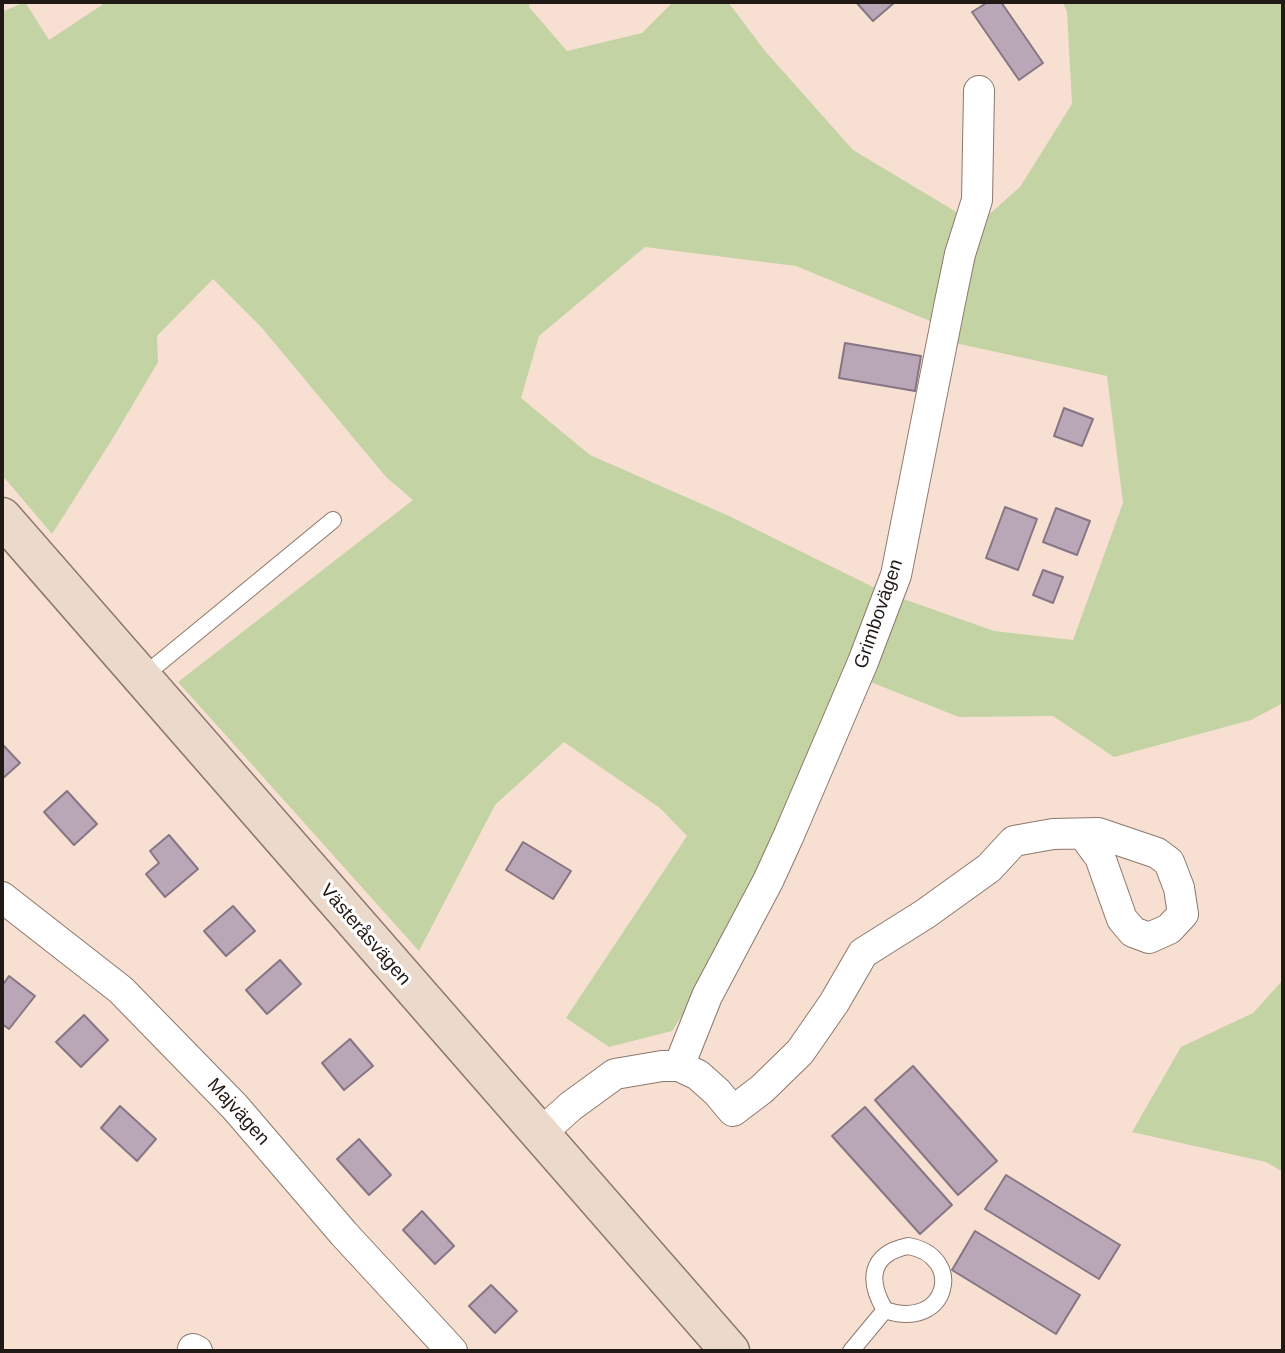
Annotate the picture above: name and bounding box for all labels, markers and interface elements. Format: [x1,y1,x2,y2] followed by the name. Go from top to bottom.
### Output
[850,556,908,672] street label: Grimbovägen
[315,880,415,990] street label: Västeråsvägen
[202,1074,274,1150] street label: Majvägen

